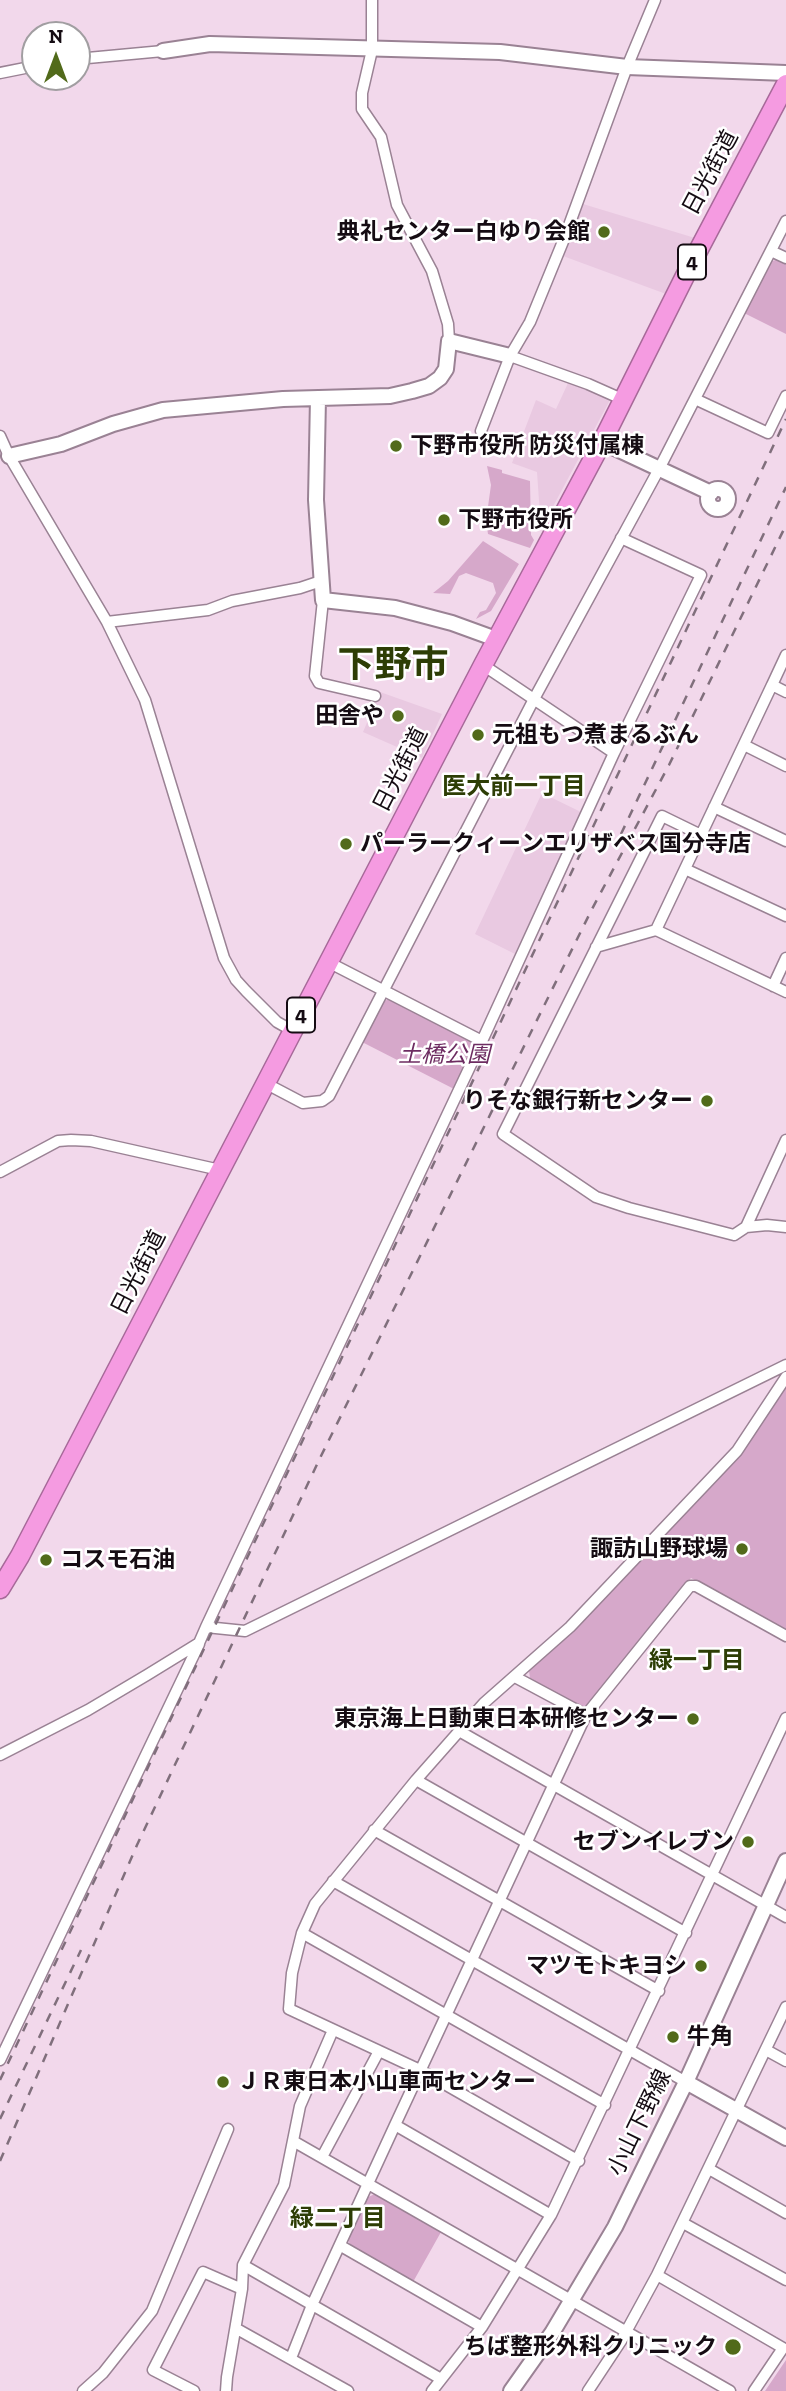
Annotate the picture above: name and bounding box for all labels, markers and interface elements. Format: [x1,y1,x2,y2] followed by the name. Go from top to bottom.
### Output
[21,21,91,91] north arrow
[49,25,63,48] text: N
[677,126,745,220] street label: 日光街道
[337,218,590,246] place label: 典礼センター白ゆり会館
[596,224,612,240] marker: 典礼センター白ゆり会館
[678,244,706,280] road number: 4
[410,432,644,460] place label: 下野市役所 防災付属棟
[388,438,404,454] marker: 下野市役所 防災付属棟
[458,506,573,534] place label: 下野市役所
[436,512,452,528] marker: 下野市役所
[338,644,448,688] district label: 下野市
[315,702,384,730] place label: 田舎や
[390,708,406,724] marker: 田舎や
[492,721,699,749] place label: 元祖もつ煮まるぶん
[368,723,434,817] street label: 日光街道
[470,727,486,743] marker: 元祖もつ煮まるぶん
[442,773,586,801] district label: 医大前一丁目
[360,830,751,858] place label: パーラークィーンエリザベス国分寺店
[338,836,354,852] marker: パーラークィーンエリザベス国分寺店
[287,998,315,1032] road number: 4
[398,1041,490,1069] park label: 土橋公園
[463,1087,693,1115] place label: りそな銀行新センター
[699,1093,715,1109] marker: りそな銀行新センター
[106,1226,172,1320] street label: 日光街道
[590,1535,728,1563] place label: 諏訪山野球場
[734,1541,750,1557] marker: 諏訪山野球場
[60,1546,175,1574] place label: コスモ石油
[38,1552,54,1568] marker: コスモ石油
[649,1647,745,1675] district label: 緑一丁目
[334,1705,679,1733] place label: 東京海上日動東日本研修センター
[685,1711,701,1727] marker: 東京海上日動東日本研修センター
[573,1828,734,1856] place label: セブンイレブン
[740,1834,756,1850] marker: セブンイレブン
[526,1952,687,1980] place label: マツモトキヨシ
[693,1958,709,1974] marker: マツモトキヨシ
[687,2023,733,2051] place label: 牛角
[665,2029,681,2045] marker: 牛角
[602,2065,678,2181] street label: 小山下野線
[237,2068,536,2096] place label: ＪＲ東日本小山車両センター
[215,2074,231,2090] marker: ＪＲ東日本小山車両センター
[290,2205,386,2233] district label: 緑二丁目
[464,2333,717,2361] place label: ちば整形外科クリニック
[723,2337,743,2357] marker: ちば整形外科クリニック

